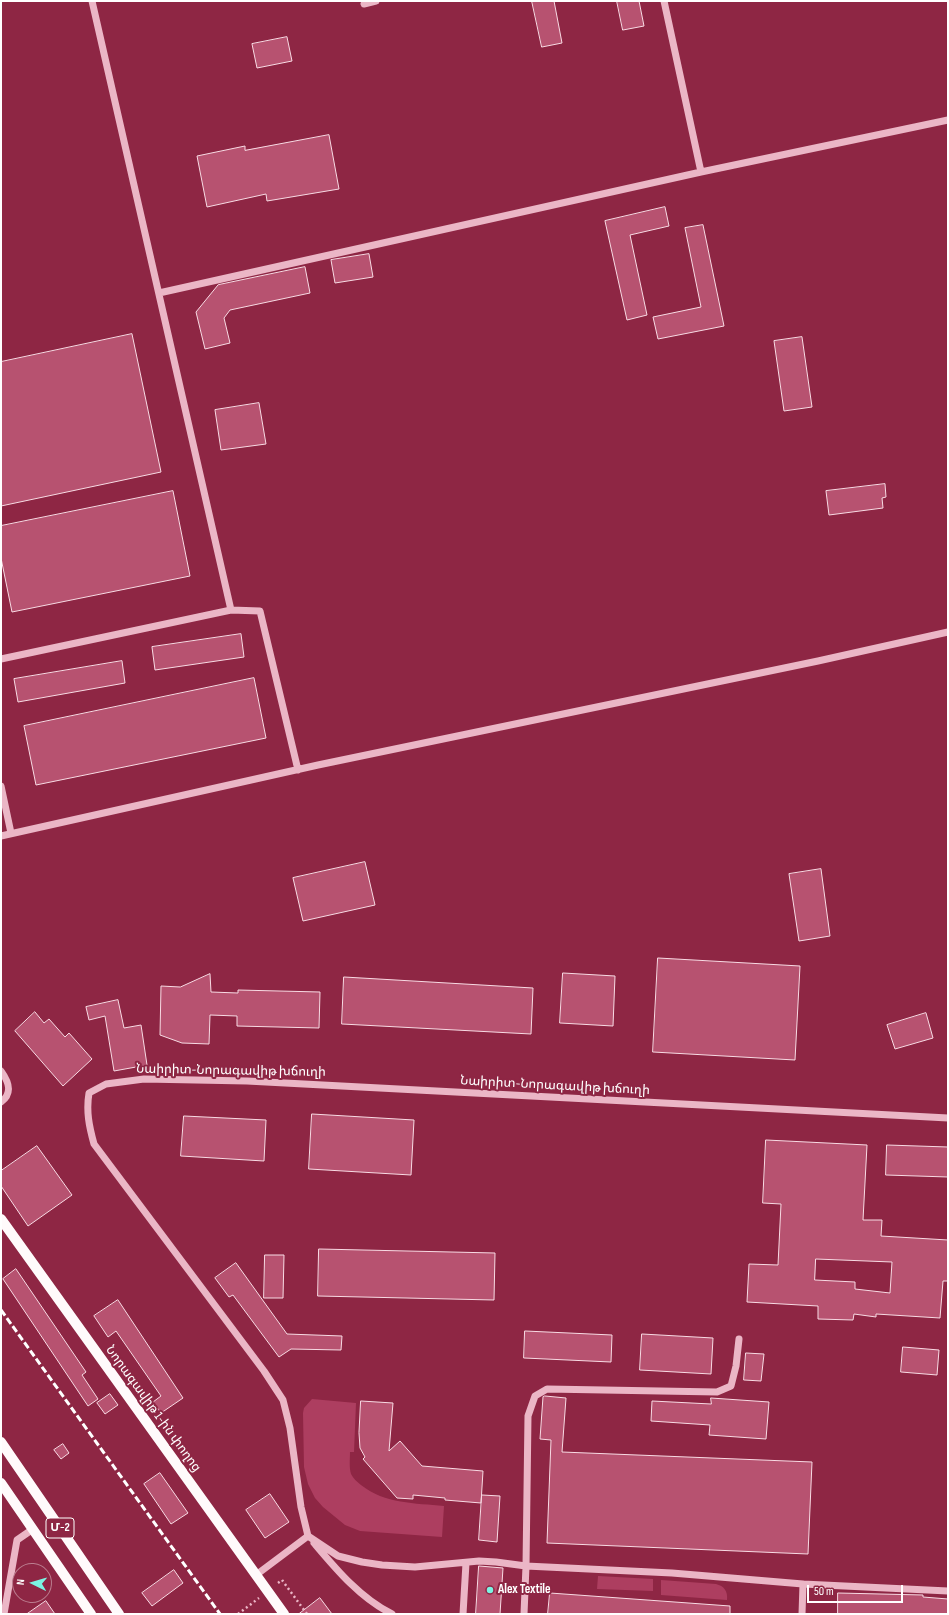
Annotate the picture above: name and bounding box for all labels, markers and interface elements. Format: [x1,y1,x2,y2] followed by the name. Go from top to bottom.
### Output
[136,1062,326,1080] street label: Նաիրիտ-Նորագավիթ խճուղի
[460,1073,650,1099] street label: Նաիրիտ-Նորագավիթ խճուղի
[102,1343,204,1475] street label: Նորագավիթ 1-ին փողոց
[46,1518,74,1538] road number: Մ-2
[12,1563,52,1603] north arrow
[809,1577,905,1603] scale bar
[14,1579,27,1585] text: N
[498,1582,551,1598] place label: Alex Textile
[814,1584,834,1599] text: 50 m
[485,1585,495,1595] marker: Alex Textile

